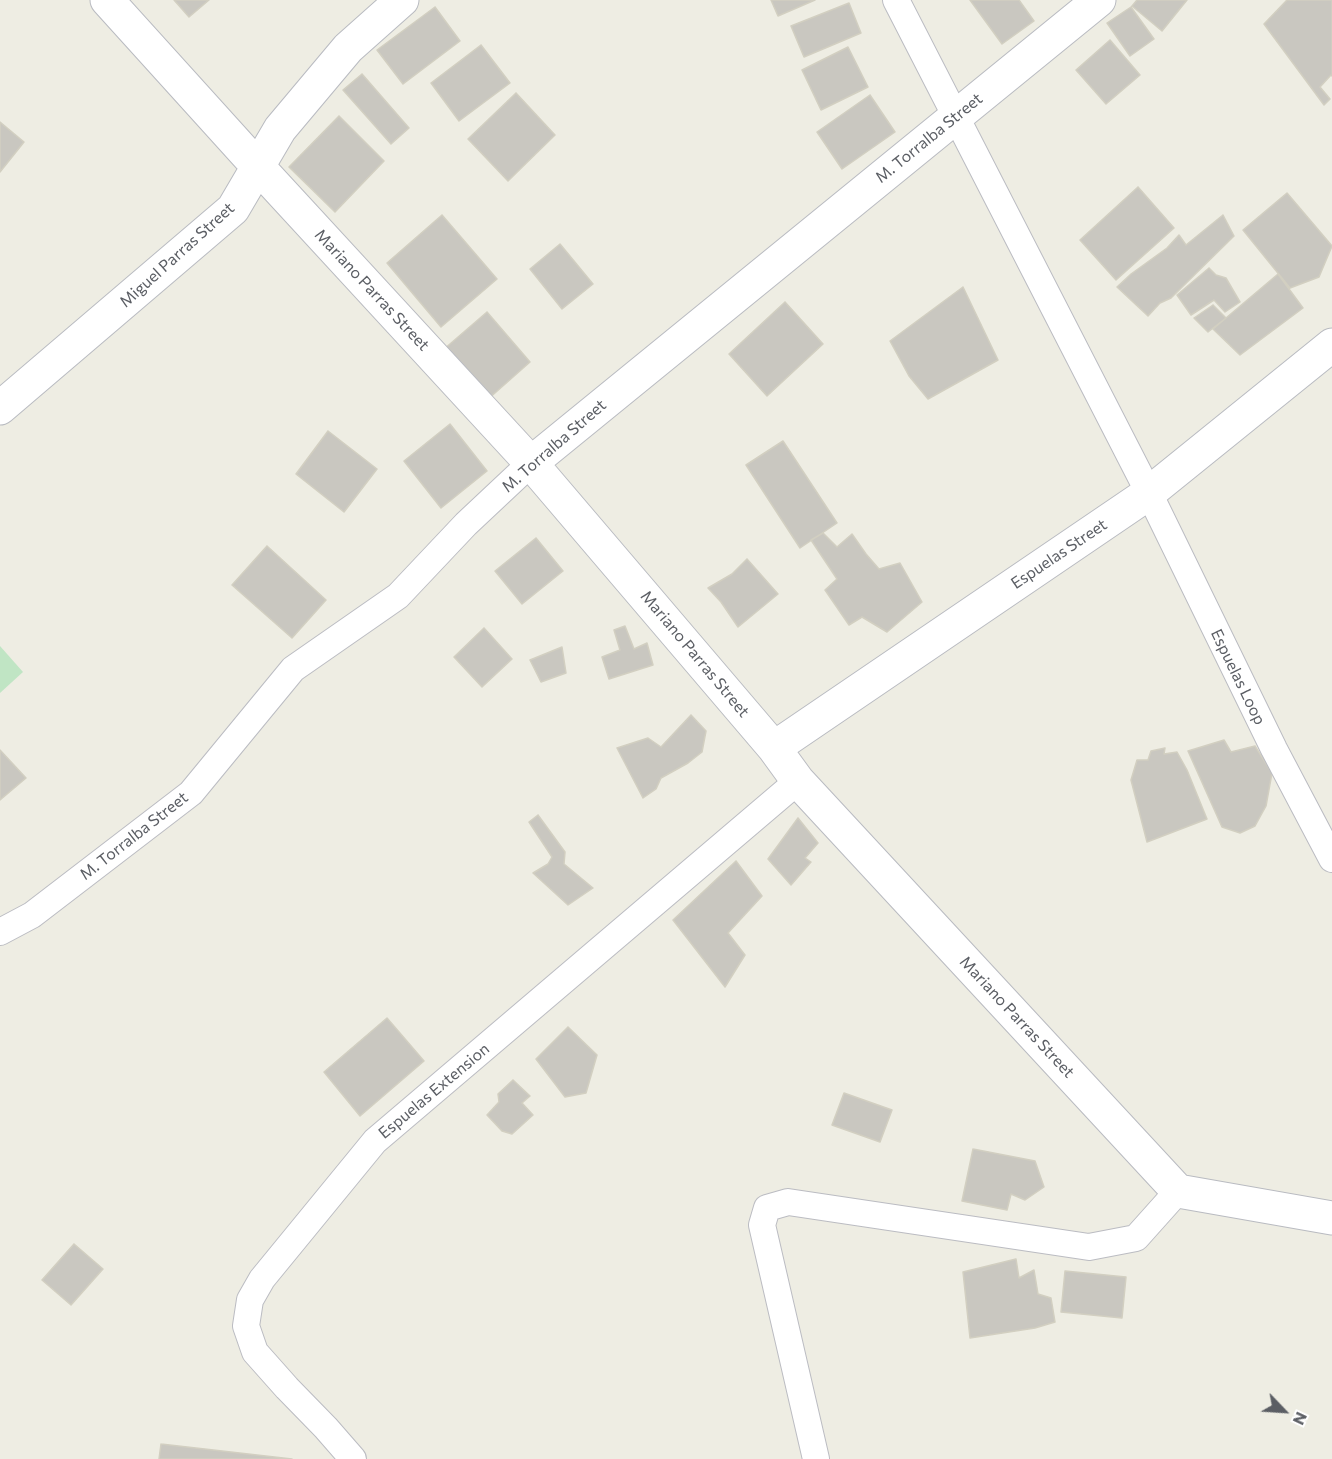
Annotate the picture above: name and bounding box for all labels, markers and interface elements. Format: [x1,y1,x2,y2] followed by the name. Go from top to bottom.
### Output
[872,89,986,187] street label: M. Torralba Street
[116,198,238,312] street label: Miguel Parras Street
[311,225,433,355] street label: Mariano Parras Street
[498,395,610,497] street label: M. Torralba Street
[1007,515,1111,593] street label: Espuelas Street
[636,587,754,721] street label: Mariano Parras Street
[1207,626,1269,728] street label: Espuelas Loop
[76,788,192,884] street label: M. Torralba Street
[956,952,1078,1082] street label: Mariano Parras Street
[375,1039,493,1143] street label: Espuelas Extension
[1254,1381,1314,1441] north arrow
[1290,1409,1312,1428] text: N

